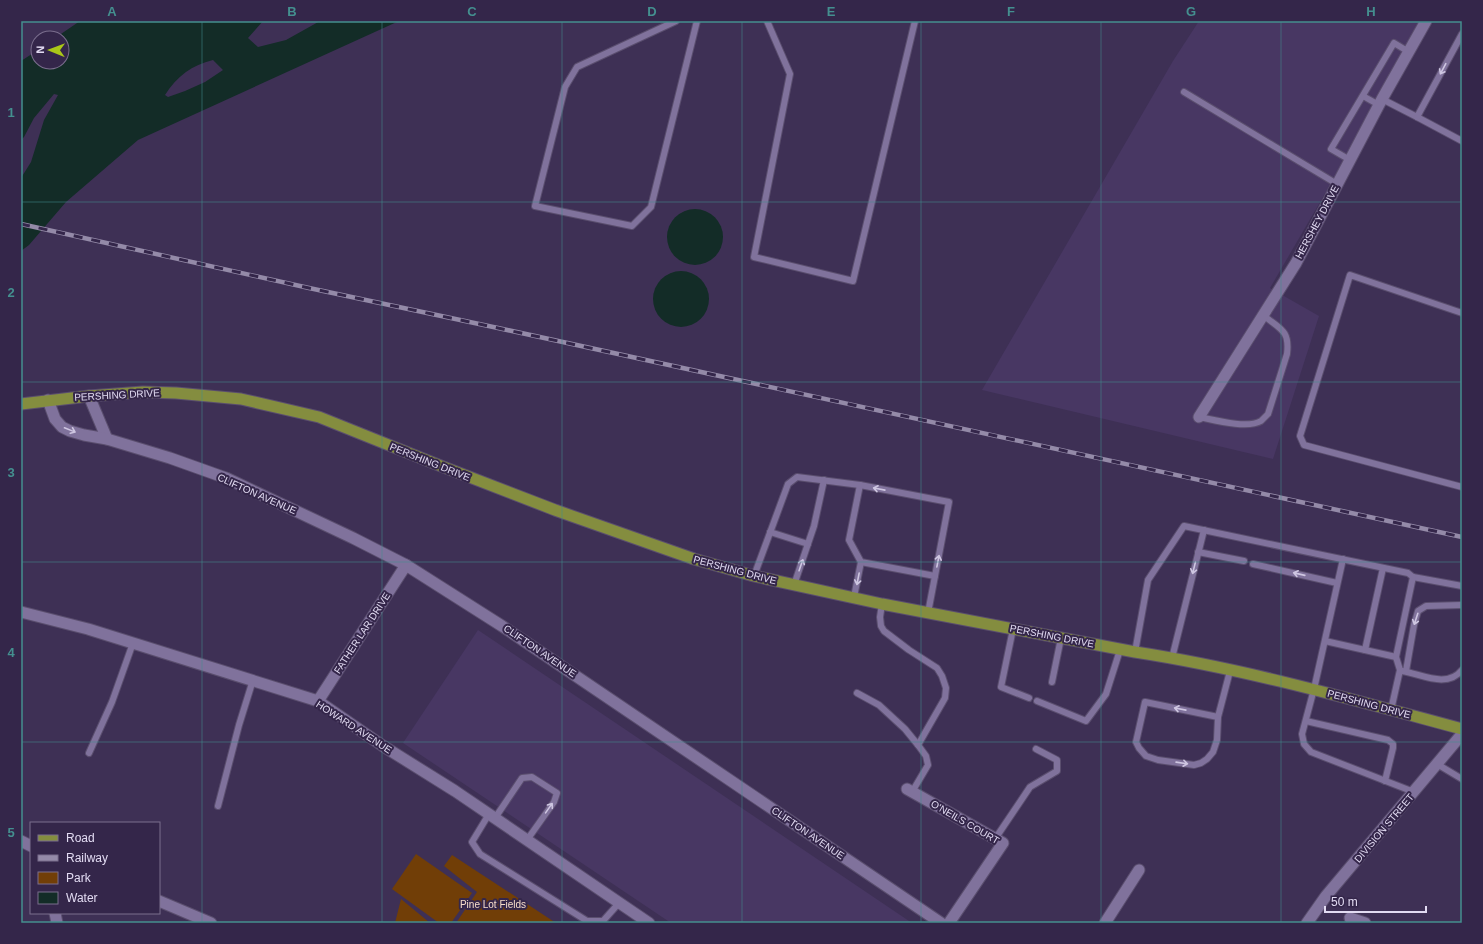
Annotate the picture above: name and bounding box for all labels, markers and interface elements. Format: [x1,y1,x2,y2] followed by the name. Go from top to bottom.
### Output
[107,4,117,19] text: A
[287,4,297,19] text: B
[467,4,477,19] text: C
[647,4,657,19] text: D
[827,4,836,19] text: E
[1007,4,1015,19] text: F
[1186,4,1196,19] text: G
[1366,4,1376,19] text: H
[30,30,70,70] north arrow
[34,46,46,54] text: N
[1439,63,1447,75] one-way arrow
[7,105,15,120] text: 1
[1293,183,1341,261] street label: HERSHEY DRIVE
[7,285,15,300] text: 2
[74,387,160,403] street label: PERSHING DRIVE
[63,426,75,434] one-way arrow
[388,441,472,483] street label: PERSHING DRIVE
[7,465,15,480] text: 3
[216,472,298,516] street label: CLIFTON AVENUE
[873,484,886,492] one-way arrow
[692,554,778,586] street label: PERSHING DRIVE
[934,554,942,567] one-way arrow
[798,558,805,571] one-way arrow
[1190,561,1198,574] one-way arrow
[1293,570,1306,578] one-way arrow
[853,572,861,585] one-way arrow
[332,590,392,676] street label: FATHER LAR DRIVE
[1412,612,1419,625] one-way arrow
[1009,622,1095,650] street label: PERSHING DRIVE
[502,623,579,680] street label: CLIFTON AVENUE
[7,645,15,660] text: 4
[1326,688,1412,720] street label: PERSHING DRIVE
[314,698,394,756] street label: HOWARD AVENUE
[1174,705,1187,713] one-way arrow
[1175,759,1188,767] one-way arrow
[1352,791,1416,865] street label: DIVISION STREET
[929,798,1001,846] street label: O'NEILS COURT
[545,803,553,814] one-way arrow
[770,805,847,862] street label: CLIFTON AVENUE
[30,822,160,914] legend
[7,825,15,840] text: 5
[66,831,95,845] text: Road
[66,851,108,865] text: Railway
[66,871,92,885] text: Park
[1325,888,1426,914] scale bar
[66,891,98,905] text: Water
[1331,895,1358,909] text: 50 m
[460,899,526,910] park label: Pine Lot Fields

